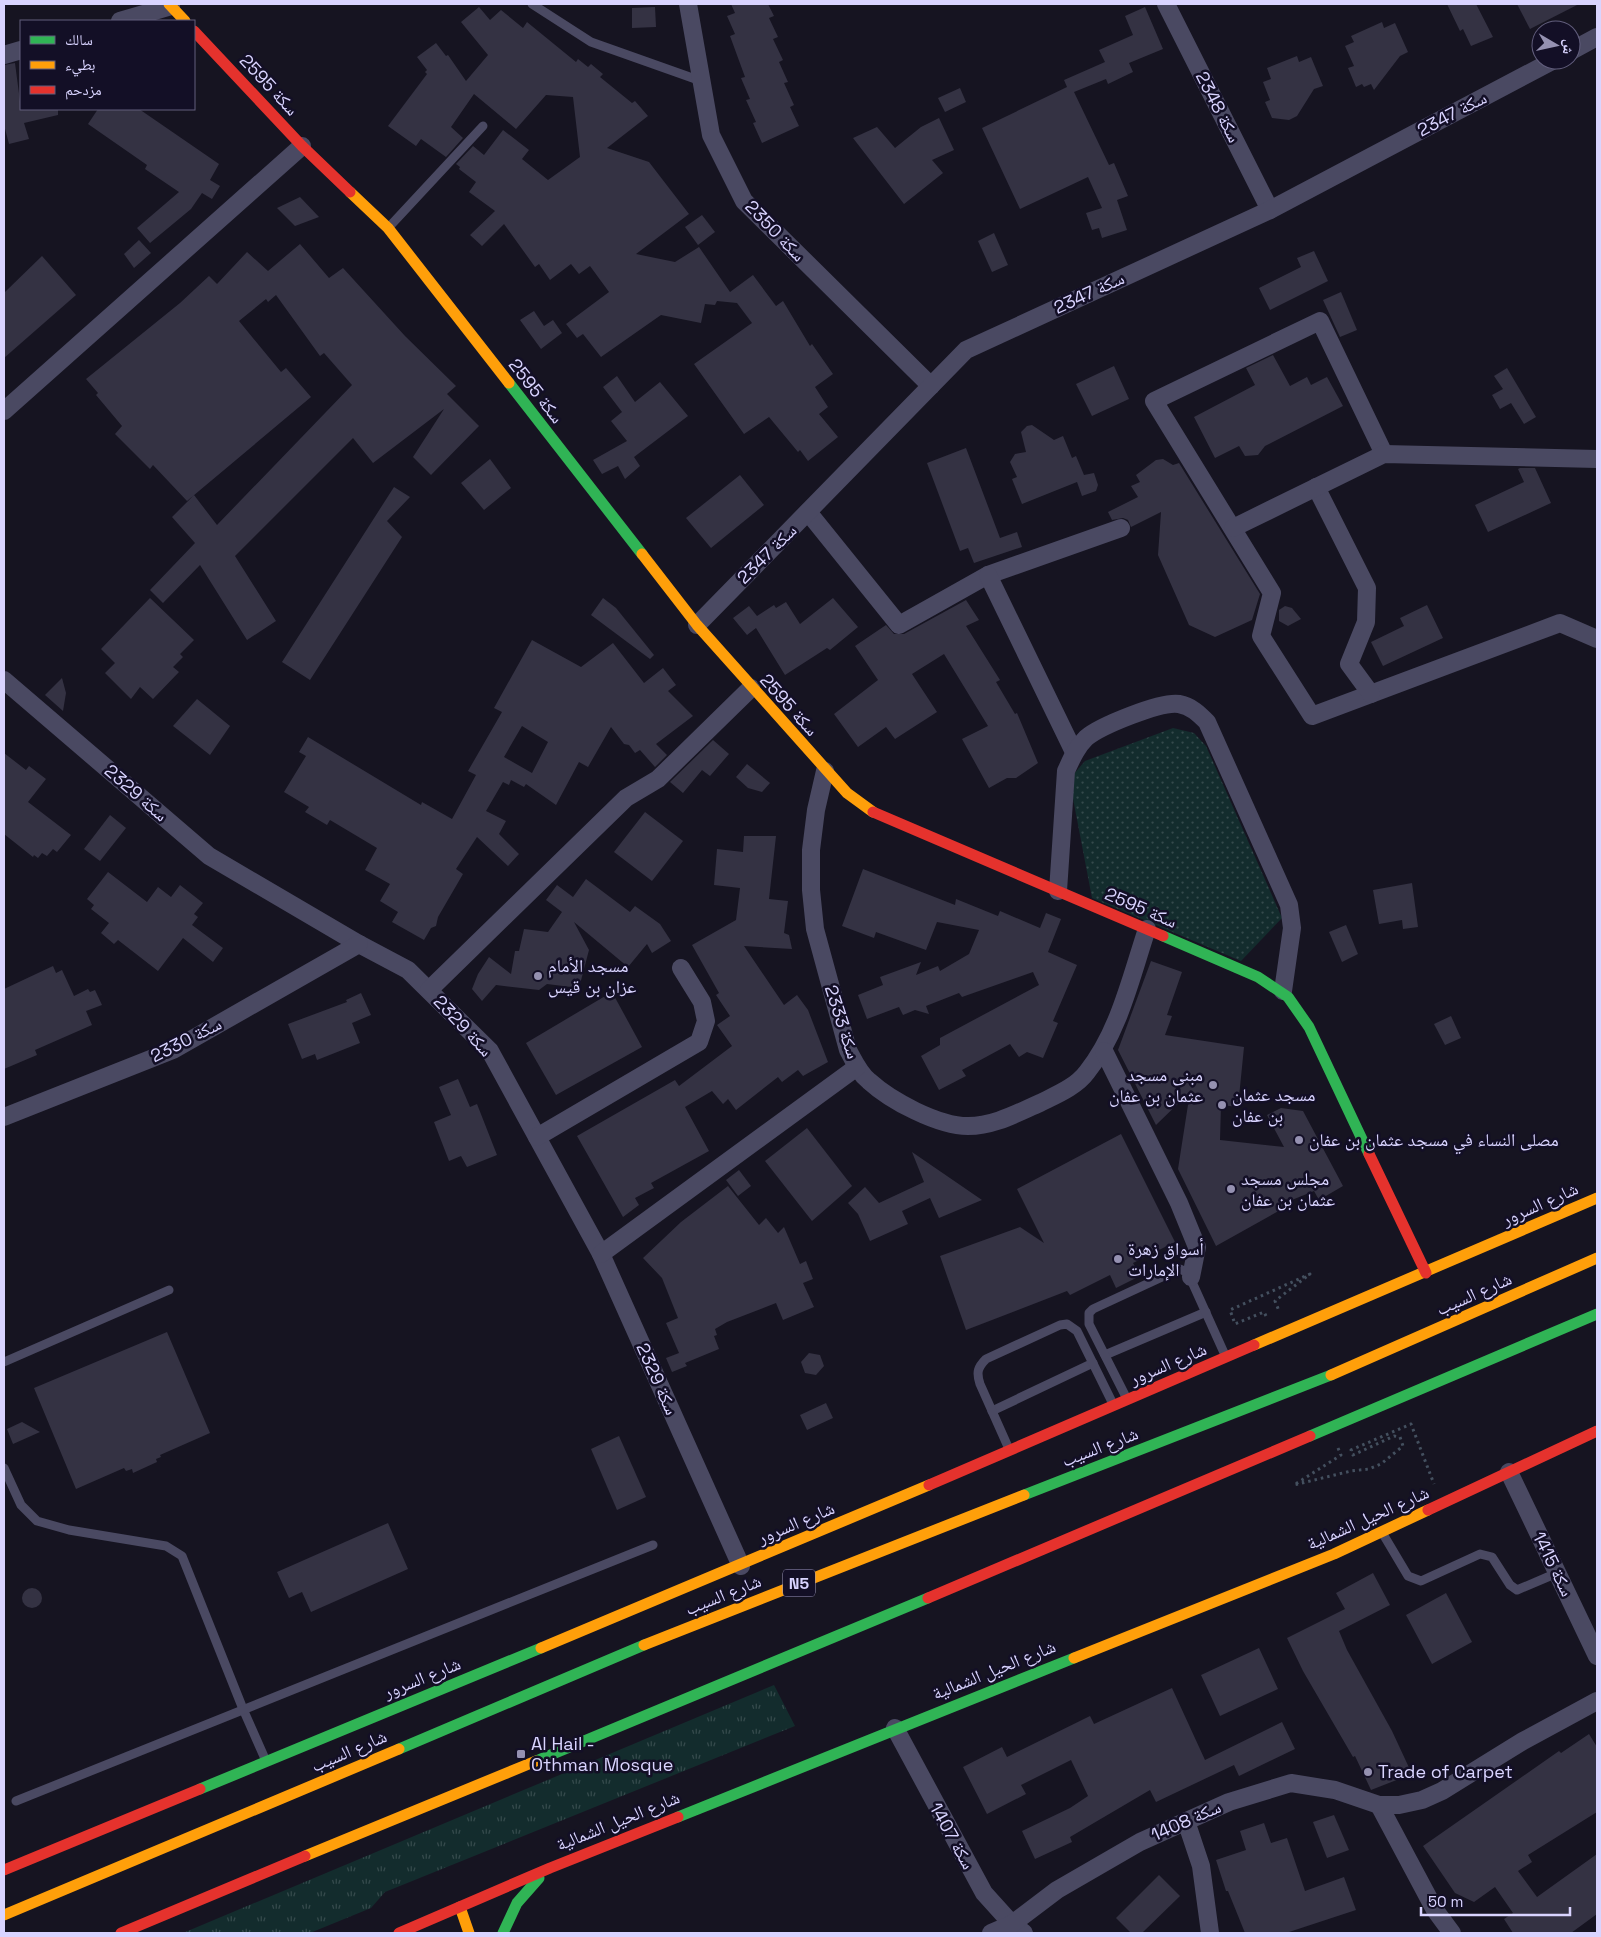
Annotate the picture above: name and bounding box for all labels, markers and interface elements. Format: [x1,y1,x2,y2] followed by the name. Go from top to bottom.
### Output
[20,20,195,110] legend
[1531,20,1581,70] north arrow
[65,30,93,49] text: سالك
[1559,38,1579,56] text: ش
[235,49,304,120] street label: سكة 2595
[65,55,95,77] text: بطيء
[1191,67,1246,146] street label: سكة 2348
[65,80,102,100] text: مزدحم
[1413,86,1490,141] street label: سكة 2347
[740,195,810,266] street label: سكة 2350
[1050,266,1128,319] street label: سكة 2347
[504,354,569,428] street label: سكة 2595
[732,519,801,588] street label: سكة 2347
[755,669,823,741] street label: سكة 2595
[100,759,173,826] street label: سكة 2329
[1102,882,1181,933] street label: سكة 2595
[548,954,636,998] place label: مسجد الأمام عزان بن قيس
[532,970,544,982] marker: مسجد الأمام عزان بن قيس
[820,982,865,1062] street label: سكة 2333
[429,990,498,1061] street label: سكة 2329
[146,1012,225,1067] street label: سكة 2330
[1109,1063,1203,1107] place label: مبنى مسجد عثمان بن عفان
[1207,1079,1219,1091] marker: مبنى مسجد عثمان بن عفان
[1232,1083,1315,1127] place label: مسجد عثمان بن عفان
[1216,1099,1228,1111] marker: مسجد عثمان بن عفان
[1309,1128,1559,1155] place label: مصلى النساء في مسجد عثمان بن عفان
[1293,1134,1305,1146] marker: مصلى النساء في مسجد عثمان بن عفان
[1241,1167,1335,1211] place label: مجلس مسجد عثمان بن عفان
[1497,1176,1582,1231] street label: شارع السرور
[1225,1183,1237,1195] marker: مجلس مسجد عثمان بن عفان
[1128,1237,1204,1281] place label: أسواق زهرة الإمارات
[1112,1253,1124,1265] marker: أسواق زهرة الإمارات
[1433,1267,1515,1320] street label: شارع السيب
[1125,1337,1210,1390] street label: شارع السرور
[631,1339,683,1418] street label: سكة 2329
[1058,1421,1141,1472] street label: شارع السيب
[1303,1480,1432,1555] street label: شارع الحيل الشمالية
[753,1496,838,1549] street label: شارع السرور
[1528,1527,1579,1600] street label: سكة 1415
[681,1569,764,1620] street label: شارع السيب
[783,1570,815,1596] road number: N5
[929,1634,1059,1705] street label: شارع الحيل الشمالية
[379,1652,464,1704] street label: شارع السرور
[307,1724,390,1777] street label: شارع السيب
[531,1732,673,1776] place label: Al Hail - Othman Mosque
[515,1748,527,1760] marker: Al Hail - Othman Mosque
[1378,1760,1513,1783] place label: Trade of Carpet
[1362,1766,1374,1778] marker: Trade of Carpet
[553,1785,683,1856] street label: شارع الحيل الشمالية
[1147,1795,1224,1846] street label: سكة 1408
[925,1798,980,1873] street label: سكة 1407
[1421,1884,1570,1916] scale bar
[1428,1892,1463,1911] text: 50 m

